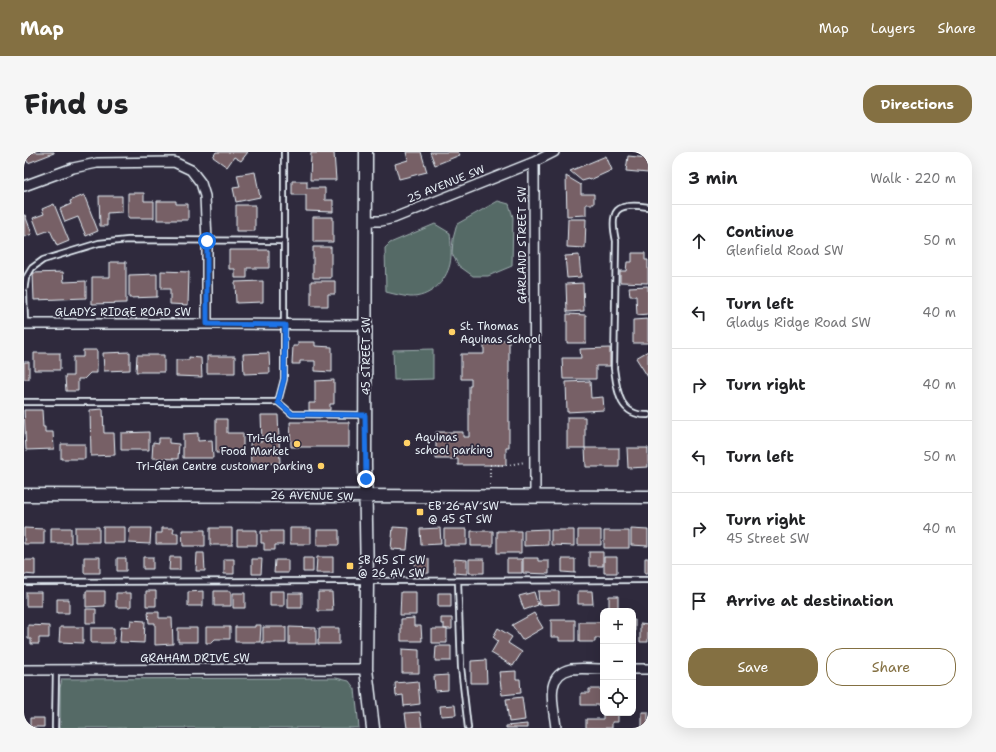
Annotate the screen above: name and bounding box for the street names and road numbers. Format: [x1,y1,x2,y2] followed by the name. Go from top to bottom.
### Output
[405,161,488,206] street label: 25 AVENUE SW
[515,186,530,304] street label: GARLAND STREET SW
[55,305,192,320] street label: GLADYS RIDGE ROAD SW
[359,316,374,395] street label: 45 STREET SW
[270,488,354,504] street label: 26 AVENUE SW
[140,651,250,666] street label: GRAHAM DRIVE SW

